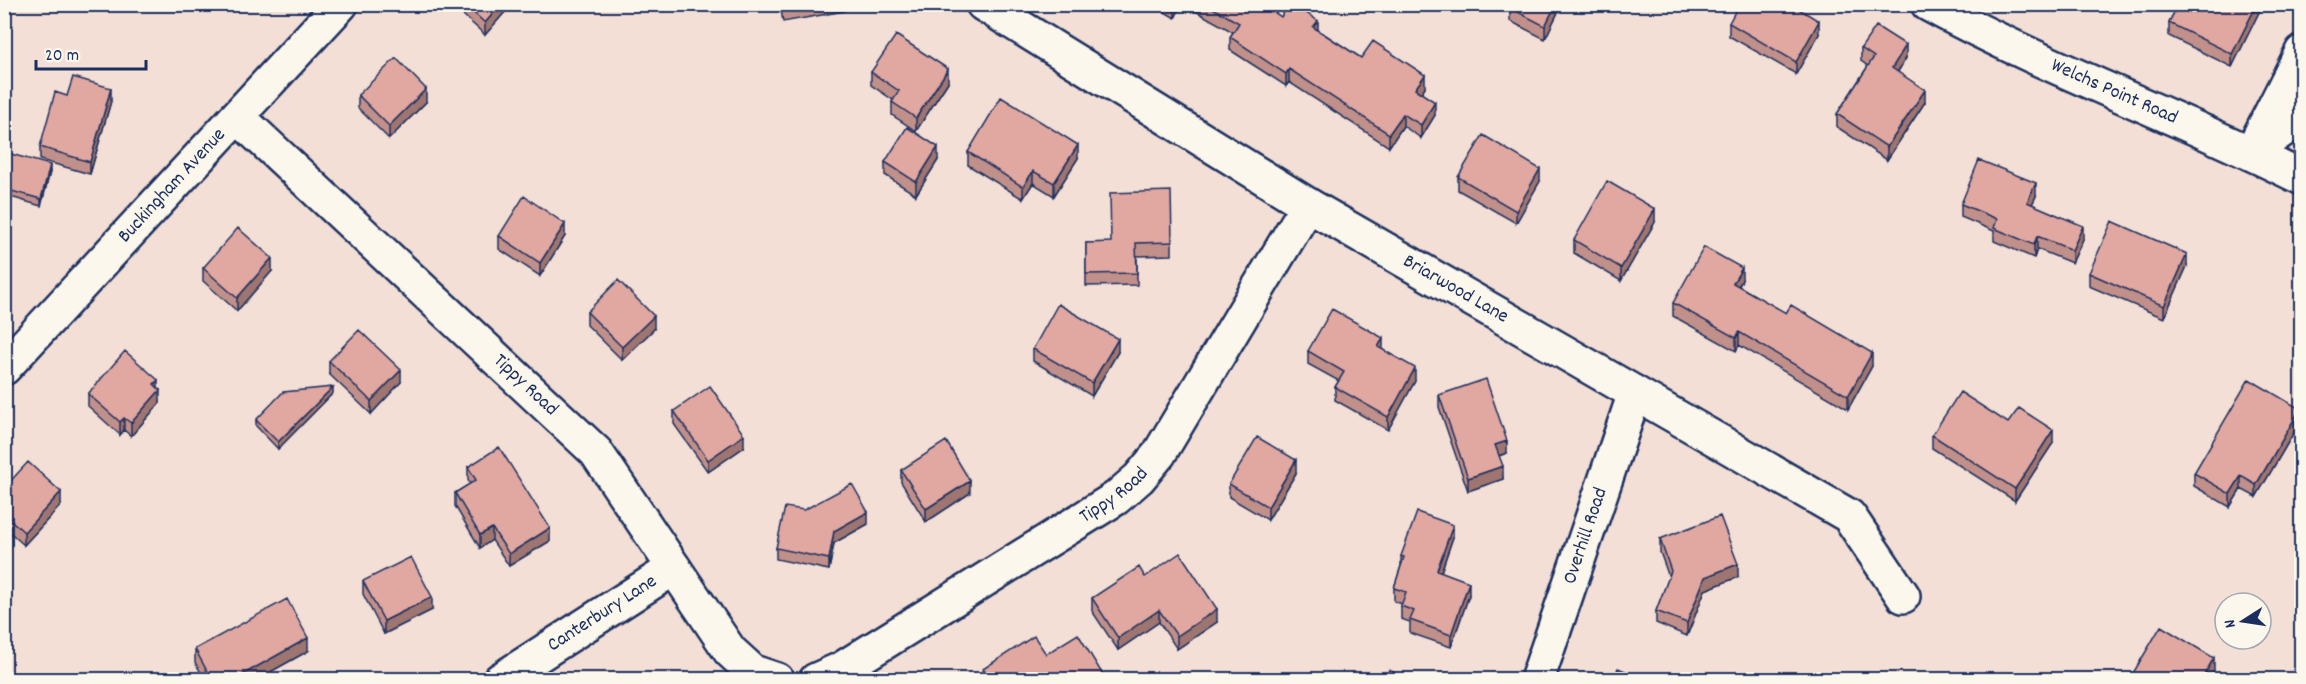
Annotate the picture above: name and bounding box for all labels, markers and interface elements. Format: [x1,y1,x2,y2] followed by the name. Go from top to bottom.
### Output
[36,33,146,71] scale bar
[45,44,79,69] text: 20 m
[2046,52,2182,132] street label: Welchs Point Road
[112,122,233,250] street label: Buckingham Avenue
[1397,248,1513,331] street label: Briarwood Lane
[486,348,564,423] street label: Tippy Road
[1074,462,1156,531] street label: Tippy Road
[1557,484,1616,588] street label: Overhill Road
[542,568,663,660] street label: Canterbury Lane
[2213,591,2273,651] north arrow
[2219,617,2243,630] text: N

